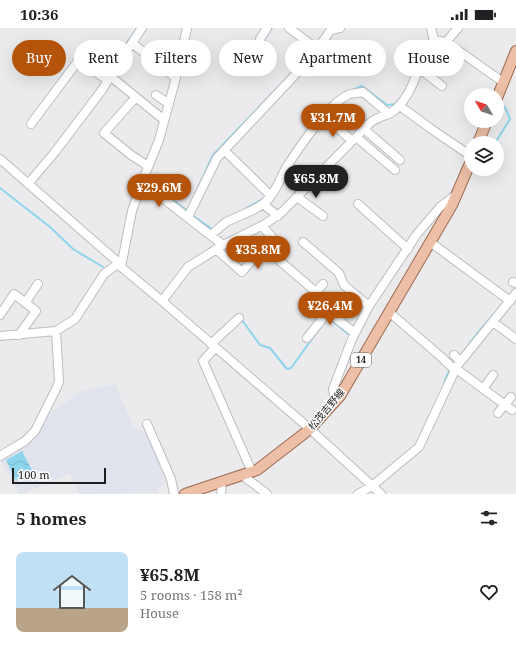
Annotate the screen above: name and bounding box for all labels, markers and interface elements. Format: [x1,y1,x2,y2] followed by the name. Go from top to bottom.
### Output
[20,4,58,24] text: 10:36
[12,40,66,76] chip: Buy
[74,40,133,76] chip: Rent
[141,40,211,76] chip: Filters
[219,40,277,76] chip: New
[285,40,386,76] chip: Apartment
[394,40,464,76] chip: House
[464,88,504,128] north arrow
[464,88,504,176] map controls
[300,104,366,138] pin: ¥31.7M
[310,108,356,126] text: ¥31.7M
[464,136,504,176] button: layers
[283,165,349,199] pin: ¥65.8M
[293,169,339,187] text: ¥65.8M
[126,174,192,208] pin: ¥29.6M
[136,178,182,196] text: ¥29.6M
[225,236,291,270] pin: ¥35.8M
[235,240,281,258] text: ¥35.8M
[297,292,363,326] pin: ¥26.4M
[307,296,353,314] text: ¥26.4M
[351,353,371,367] road number: 14
[305,385,347,433] street label: 松茂吉野線
[12,466,106,485] scale bar
[18,467,50,482] text: 100 m
[16,507,86,530] text: 5 homes
[478,507,500,529] icon: filters
[140,563,200,586] text: ¥65.8M
[48,568,96,616] icon: home
[478,581,500,603] icon: heart
[140,586,243,604] text: 5 rooms · 158 m²
[140,604,179,622] text: House

